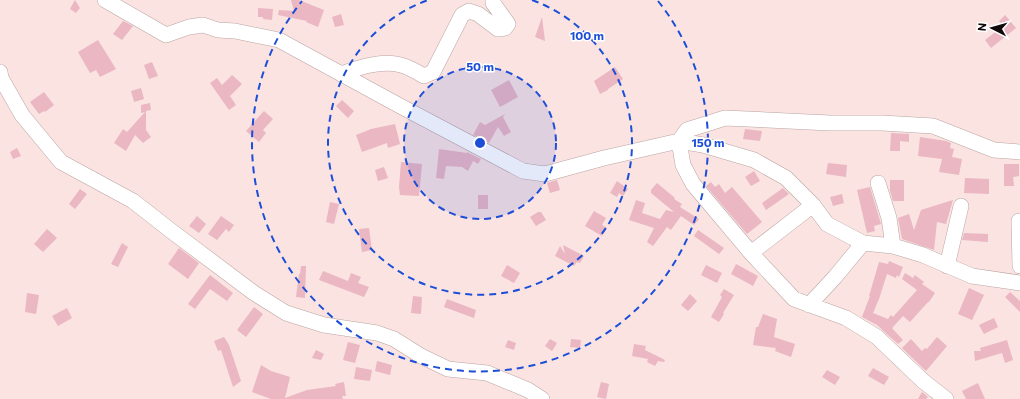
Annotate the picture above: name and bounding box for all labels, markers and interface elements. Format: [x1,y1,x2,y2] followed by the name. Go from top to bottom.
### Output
[972,8,1012,48] north arrow
[975,22,988,32] text: N
[570,28,604,42] text: 100 m
[466,59,494,73] text: 50 m
[691,135,725,149] text: 150 m
[473,136,487,150] centre of rings

